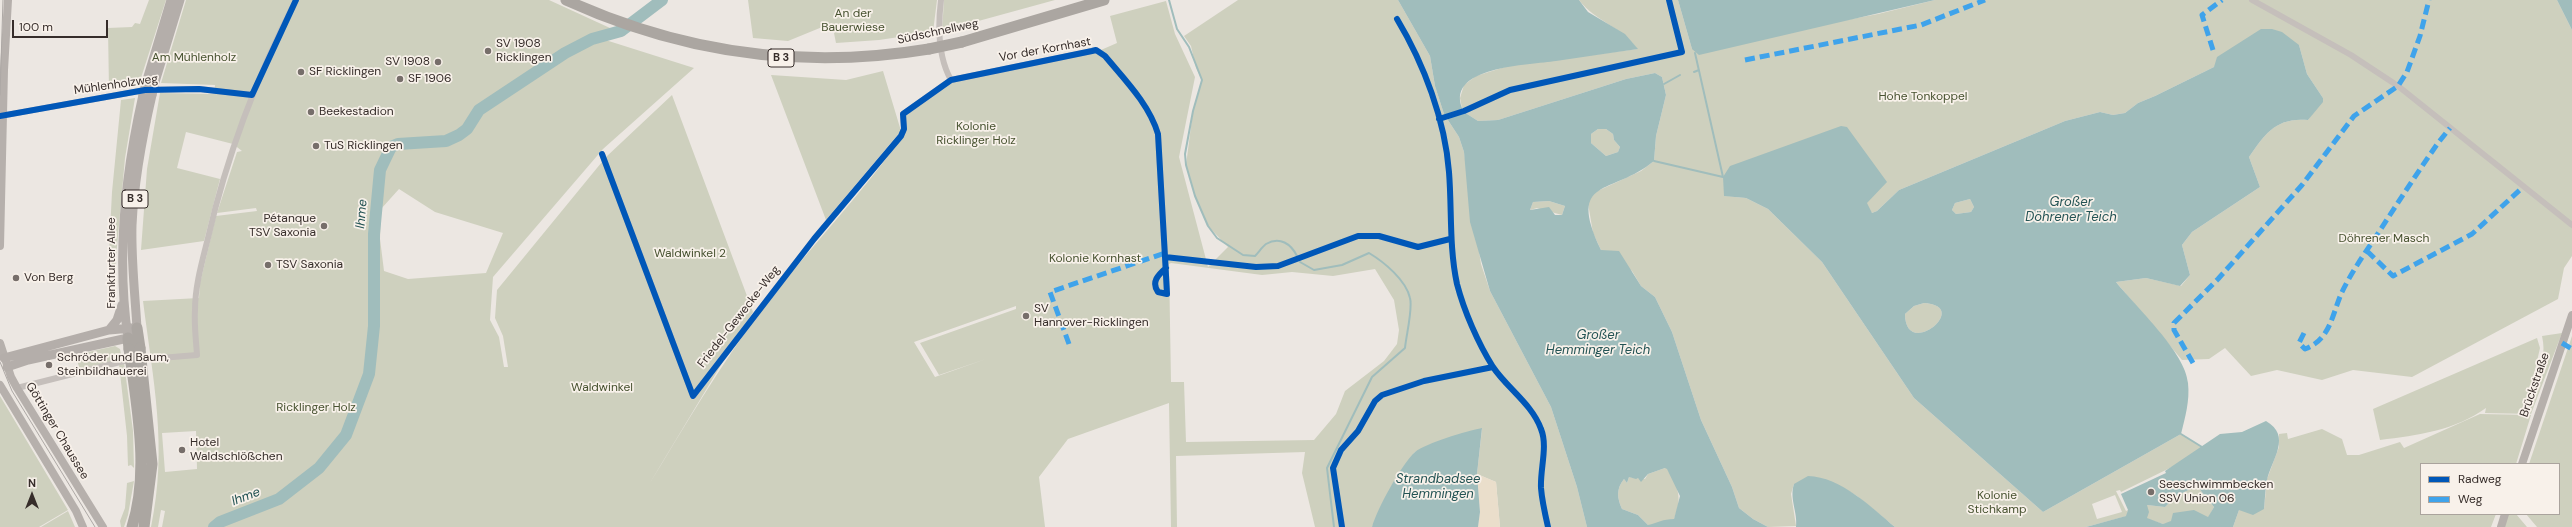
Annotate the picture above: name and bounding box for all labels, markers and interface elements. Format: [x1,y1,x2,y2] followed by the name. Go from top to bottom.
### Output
[821,7,885,35] park label: An der Bauerwiese
[14,12,110,38] scale bar
[896,16,980,48] street label: Südschnellweg
[19,19,53,35] text: 100 m
[998,35,1092,65] street label: Vor der Kornhast
[496,37,552,65] place label: SV 1908 Ricklingen
[483,46,493,56] marker: SV 1908 Ricklingen
[768,49,794,67] road number: B 3
[152,51,236,65] park label: Am Mühlenholz
[385,55,430,69] place label: SV 1908
[433,57,443,67] marker: SV 1908
[309,65,381,79] place label: SF Ricklingen
[296,67,306,77] marker: SF Ricklingen
[73,72,159,98] street label: Mühlenholzweg
[408,72,452,86] place label: SF 1906
[395,74,405,84] marker: SF 1906
[1878,90,1968,104] park label: Hohe Tonkoppel
[319,105,394,119] place label: Beekestadion
[306,107,316,117] marker: Beekestadion
[936,120,1016,148] park label: Kolonie Ricklinger Holz
[324,139,403,153] place label: TuS Ricklingen
[311,141,321,151] marker: TuS Ricklingen
[122,190,148,208] road number: B 3
[2025,195,2117,226] water label: Großer Döhrener Teich
[353,199,371,229] water label: Ihme
[249,212,316,240] place label: Pétanque TSV Saxonia
[105,217,119,309] street label: Frankfurter Allee
[319,221,329,231] marker: Pétanque TSV Saxonia
[2338,232,2430,246] park label: Döhrener Masch
[654,247,726,261] park label: Waldwinkel 2
[1049,252,1141,266] park label: Kolonie Kornhast
[276,258,343,272] place label: TSV Saxonia
[263,260,273,270] marker: TSV Saxonia
[695,263,783,371] street label: Friedel-Gewecke-Weg
[24,271,73,285] place label: Von Berg
[11,273,21,283] marker: Von Berg
[1034,302,1149,330] place label: SV Hannover-Ricklingen
[1021,311,1031,321] marker: SV Hannover-Ricklingen
[1546,328,1650,359] water label: Großer Hemminger Teich
[57,351,169,379] place label: Schröder und Baum, Steinbildhauerei
[2517,351,2553,419] street label: Brückstraße
[44,360,54,370] marker: Schröder und Baum, Steinbildhauerei
[22,380,92,482] street label: Göttinger Chaussee
[571,381,633,395] park label: Waldwinkel
[276,401,356,415] park label: Ricklinger Holz
[190,436,283,464] place label: Hotel Waldschlößchen
[177,445,187,455] marker: Hotel Waldschlößchen
[2420,463,2560,515] legend
[2458,471,2501,487] text: Radweg
[1396,472,1480,503] water label: Strandbadsee Hemmingen
[12,475,52,515] north arrow
[28,476,36,490] text: N
[2159,478,2273,506] place label: Seeschwimmbecken SSV Union 06
[229,484,263,510] water label: Ihme
[2146,487,2156,497] marker: Seeschwimmbecken SSV Union 06
[1967,489,2027,517] park label: Kolonie Stichkamp
[2458,491,2482,507] text: Weg

